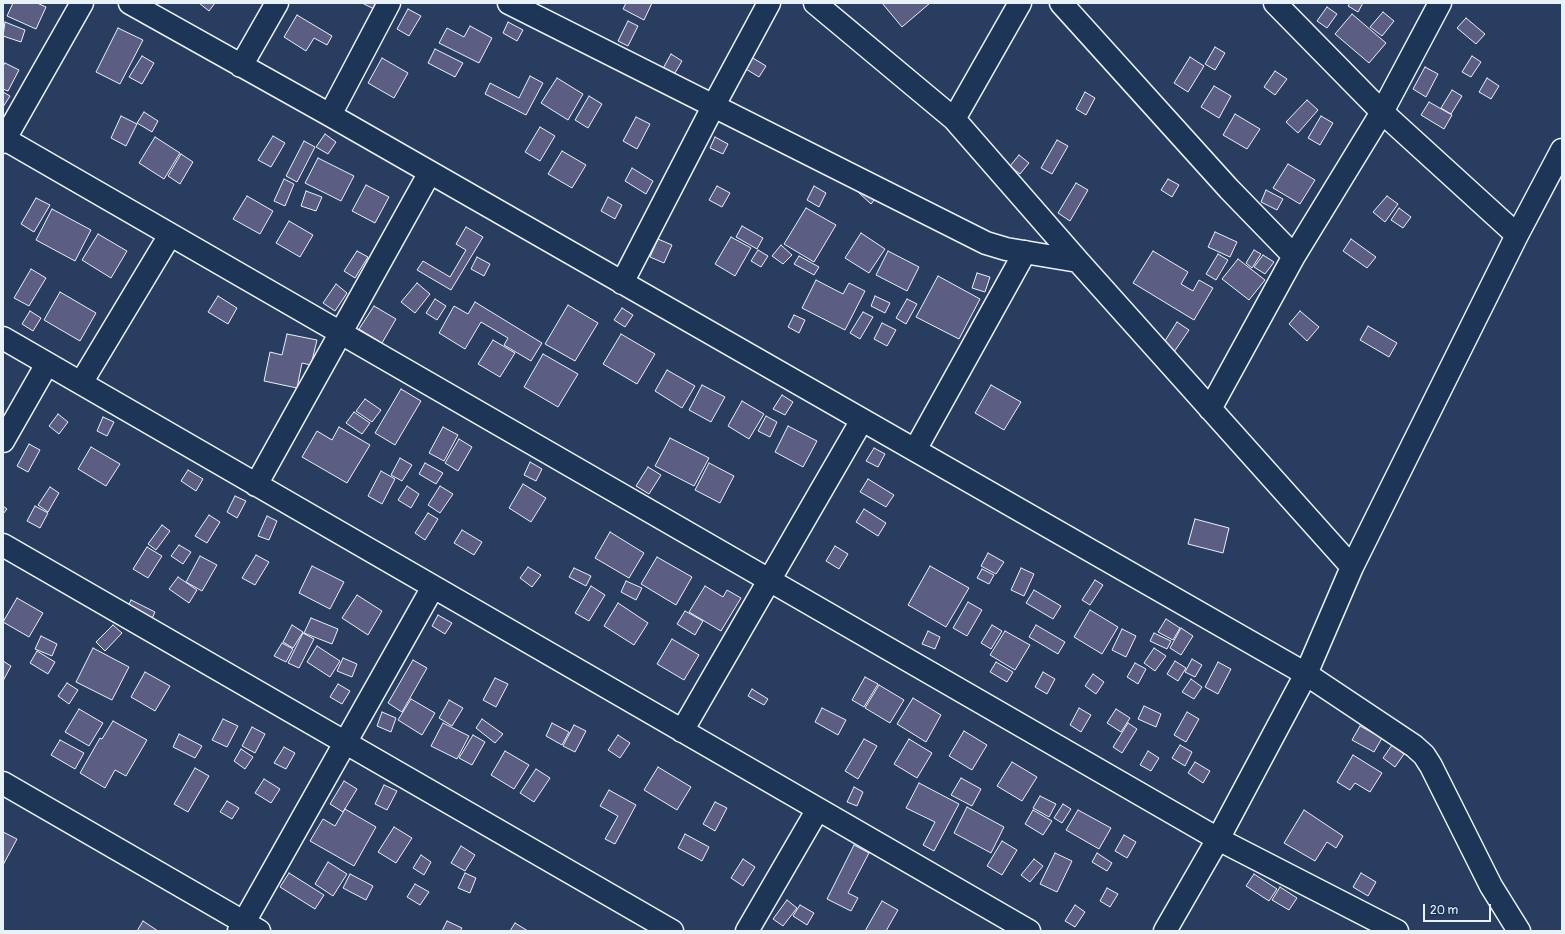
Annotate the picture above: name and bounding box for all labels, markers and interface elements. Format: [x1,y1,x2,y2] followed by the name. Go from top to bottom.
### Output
[1425,896,1493,922] scale bar
[1430,903,1458,918] text: 20 m

